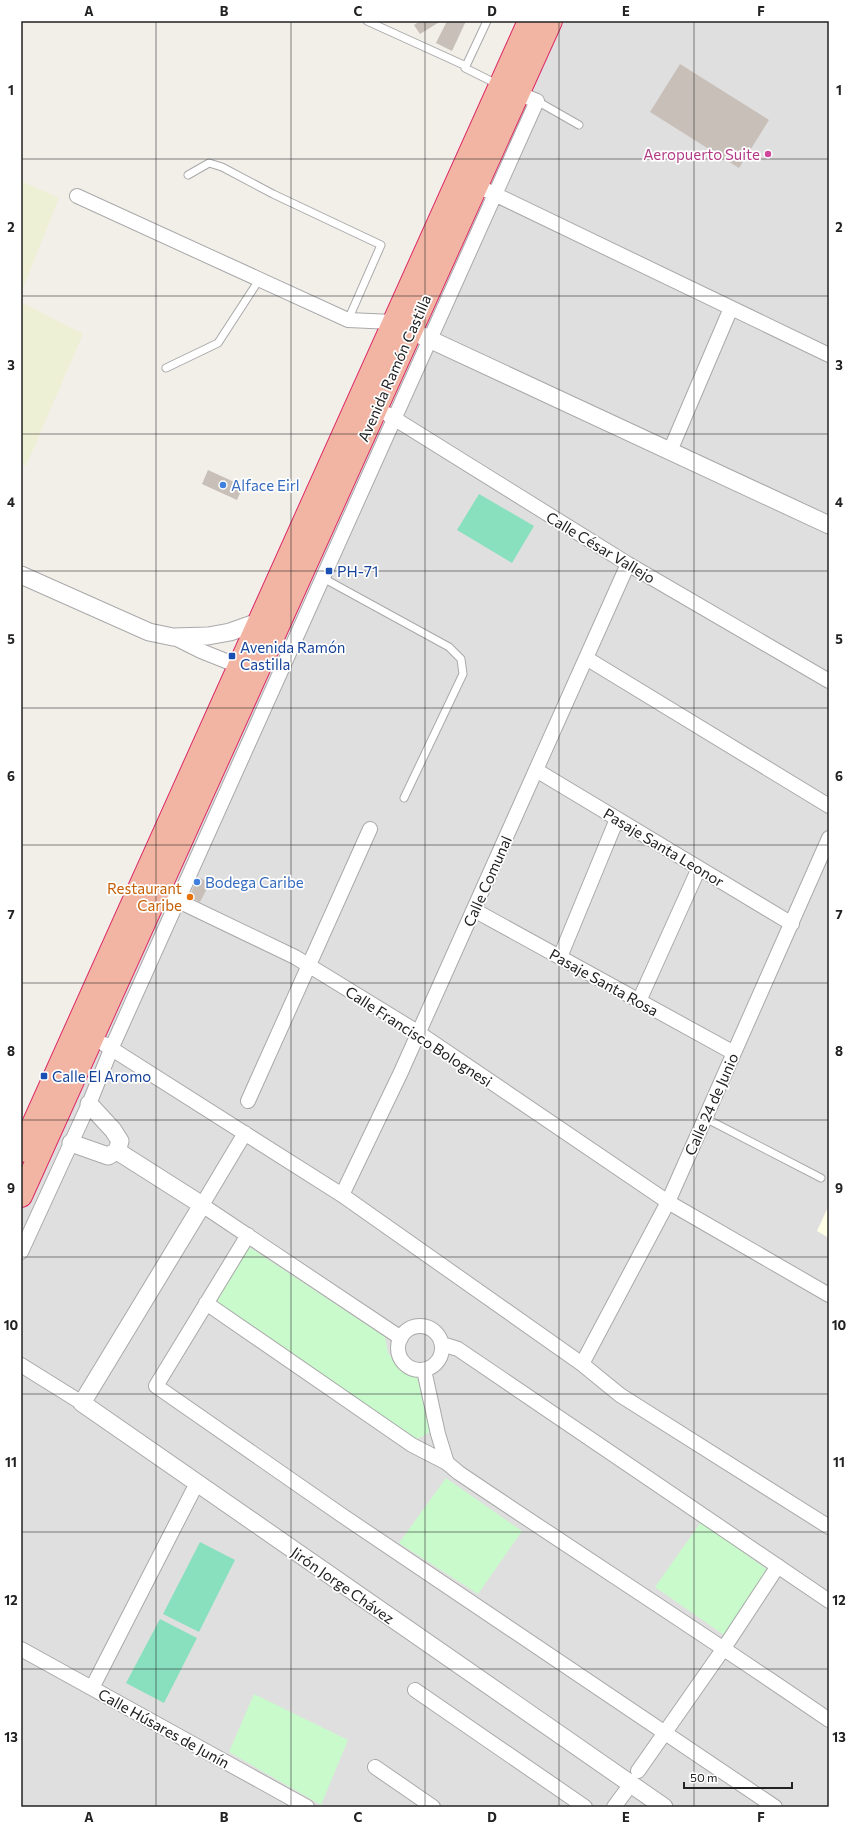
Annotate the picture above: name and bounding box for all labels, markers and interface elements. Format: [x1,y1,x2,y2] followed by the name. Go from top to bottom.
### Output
[84,3,94,19] text: A
[220,3,229,19] text: B
[354,3,363,19] text: C
[487,3,497,19] text: D
[622,3,630,19] text: E
[757,3,765,19] text: F
[8,82,14,98] text: 1
[836,82,842,98] text: 1
[643,145,760,163] place label: Aeropuerto Suite
[763,149,773,159] marker: Aeropuerto Suite
[7,219,15,235] text: 2
[835,219,843,235] text: 2
[354,292,434,444] street label: Avenida Ramón Castilla
[7,357,15,373] text: 3
[835,357,843,373] text: 3
[231,476,300,494] place label: Alface Eirl
[218,480,228,490] marker: Alface Eirl
[7,494,15,510] text: 4
[835,494,843,510] text: 4
[543,507,659,587] street label: Calle César Vallejo
[337,562,378,580] place label: PH-71
[324,566,334,576] marker: PH-71
[7,631,15,647] text: 5
[835,631,843,647] text: 5
[240,638,345,673] place label: Avenida Ramón Castilla
[227,651,237,661] marker: Avenida Ramón Castilla
[7,768,15,784] text: 6
[835,768,843,784] text: 6
[600,804,728,890] street label: Pasaje Santa Leonor
[459,833,515,929] street label: Calle Comunal
[205,873,304,891] place label: Bodega Caribe
[192,877,202,887] marker: Bodega Caribe
[107,879,182,914] place label: Restaurant Caribe
[185,892,195,902] marker: Restaurant Caribe
[7,906,15,922] text: 7
[835,906,843,922] text: 7
[546,945,662,1019] street label: Pasaje Santa Rosa
[342,982,496,1090] street label: Calle Francisco Bolognesi
[7,1043,15,1059] text: 8
[835,1043,843,1059] text: 8
[680,1050,742,1158] street label: Calle 24 de Junio
[52,1067,151,1085] place label: Calle El Aromo
[39,1071,49,1081] marker: Calle El Aromo
[7,1180,15,1196] text: 9
[835,1180,843,1196] text: 9
[4,1317,19,1333] text: 10
[832,1317,847,1333] text: 10
[5,1454,17,1470] text: 11
[833,1454,845,1470] text: 11
[288,1543,398,1627] street label: Jirón Jorge Chávez
[4,1592,18,1608] text: 12
[832,1592,846,1608] text: 12
[95,1684,233,1772] street label: Calle Húsares de Junín
[4,1729,18,1745] text: 13
[832,1729,846,1745] text: 13
[684,1764,792,1790] scale bar
[690,1770,718,1784] text: 50 m
[84,1809,94,1825] text: A
[220,1809,229,1825] text: B
[354,1809,363,1825] text: C
[487,1809,497,1825] text: D
[622,1809,630,1825] text: E
[757,1809,765,1825] text: F

